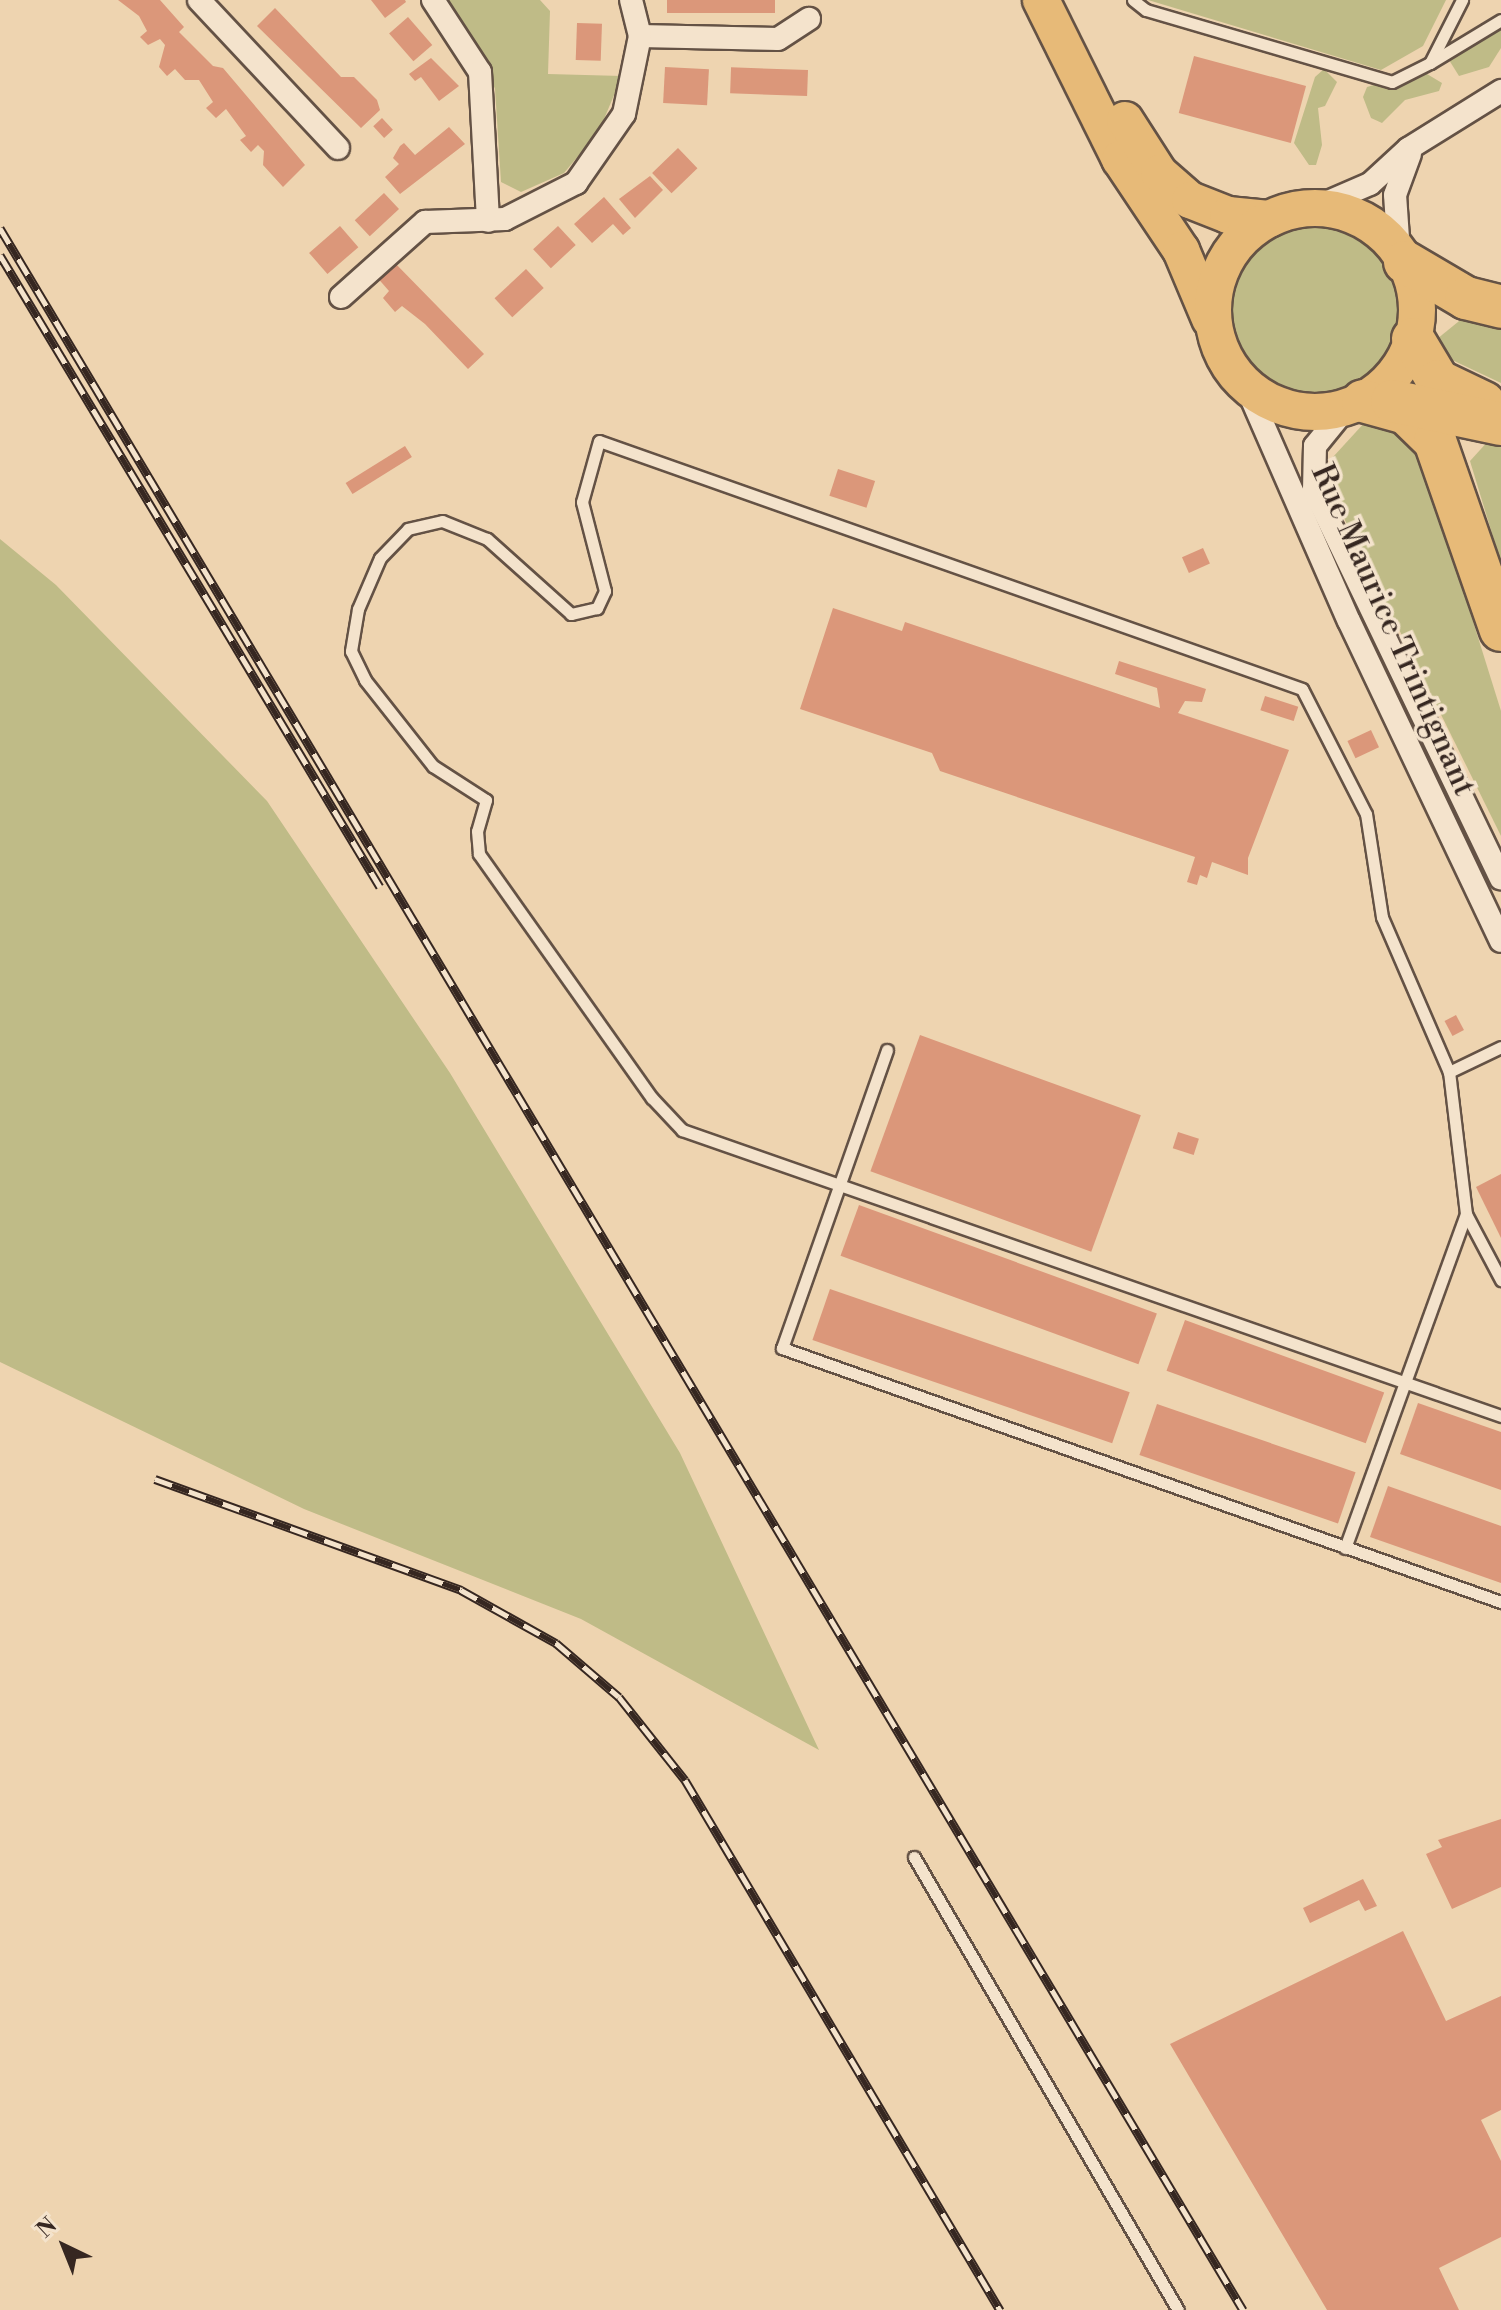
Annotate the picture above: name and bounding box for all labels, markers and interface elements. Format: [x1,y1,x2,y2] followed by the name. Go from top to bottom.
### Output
[1302,458,1484,802] street label: Rue Maurice Trintignant
[24,2206,104,2286] north arrow
[32,2212,63,2244] text: N

